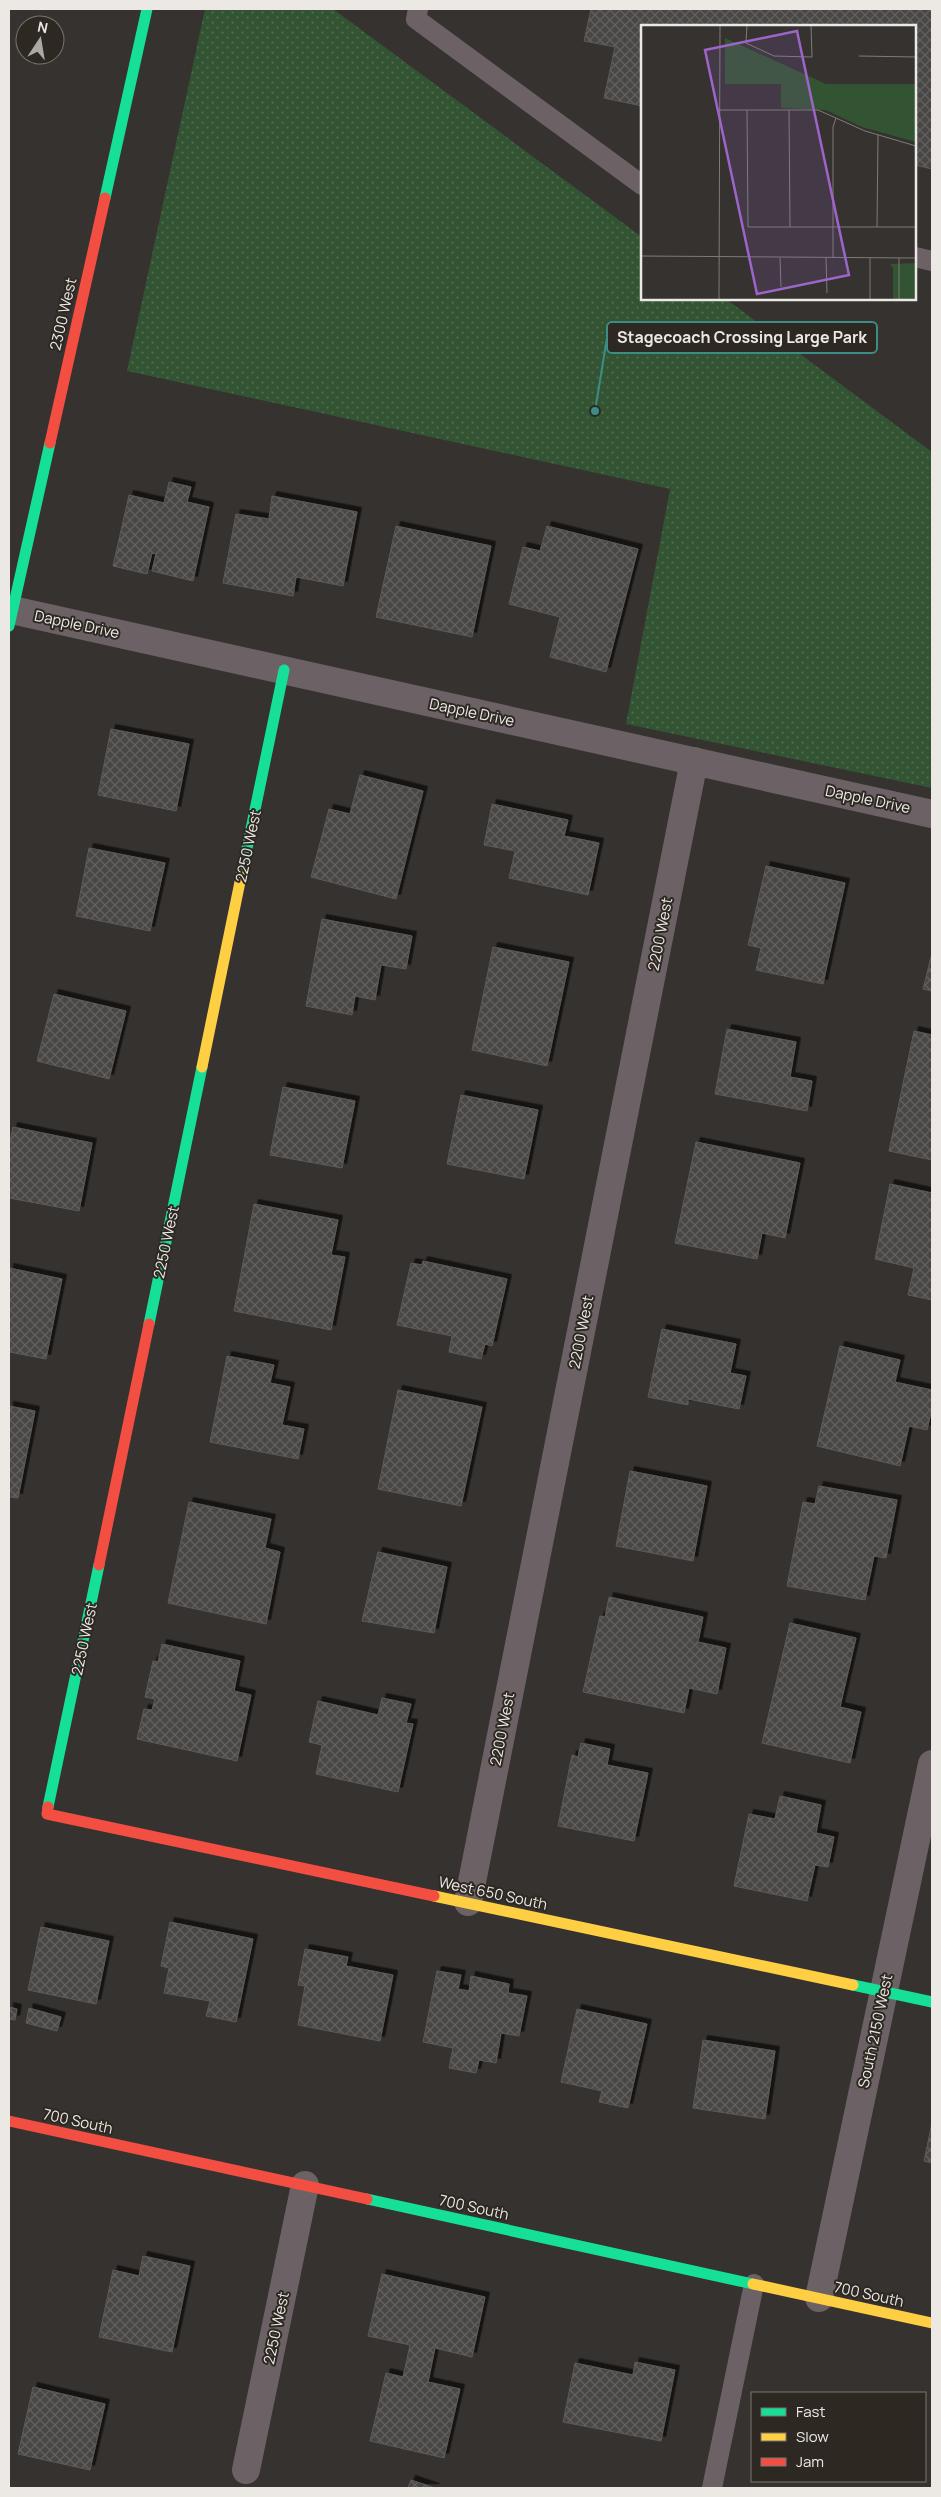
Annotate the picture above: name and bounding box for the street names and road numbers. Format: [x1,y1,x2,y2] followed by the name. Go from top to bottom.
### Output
[44,276,82,352] street label: 2300 West
[33,605,122,643] street label: Dapple Drive
[428,693,517,731] street label: Dapple Drive
[824,780,913,818] street label: Dapple Drive
[230,808,266,884] street label: 2250 West
[643,896,677,972] street label: 2200 West
[148,1204,184,1280] street label: 2250 West
[564,1294,598,1370] street label: 2200 West
[66,1601,102,1677] street label: 2250 West
[485,1691,519,1767] street label: 2200 West
[437,1871,549,1915] street label: West 650 South
[853,1972,897,2090] street label: South 2150 West
[41,2103,115,2139] street label: 700 South
[437,2189,511,2225] street label: 700 South
[832,2276,906,2312] street label: 700 South
[258,2290,294,2366] street label: 2250 West

